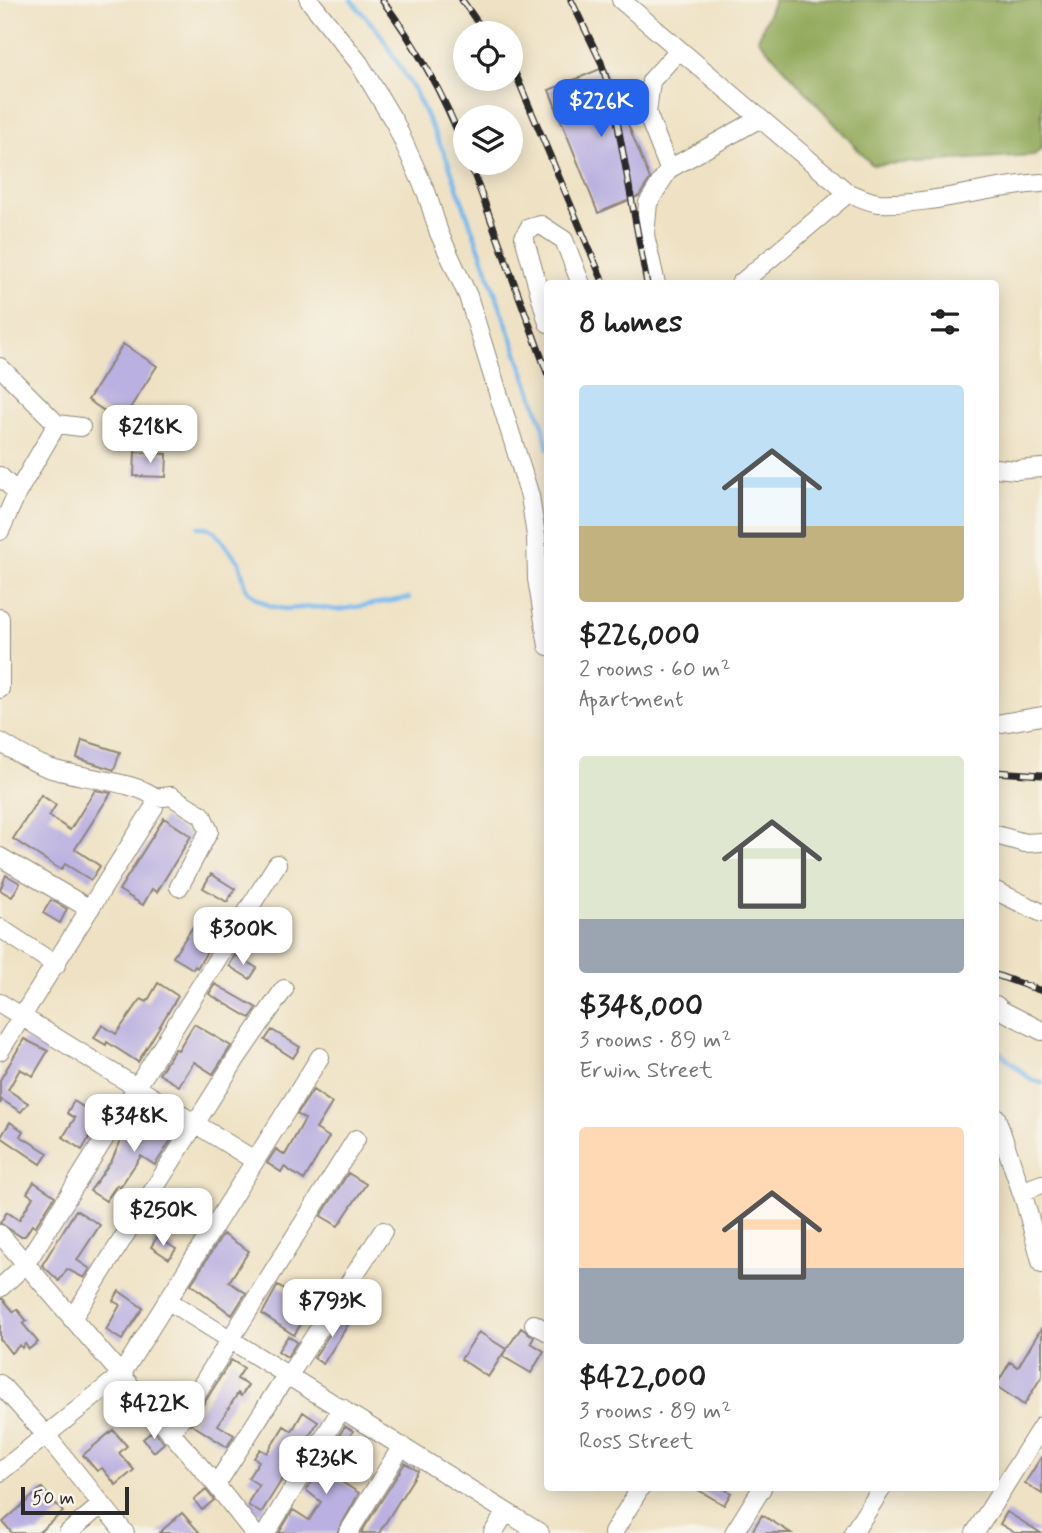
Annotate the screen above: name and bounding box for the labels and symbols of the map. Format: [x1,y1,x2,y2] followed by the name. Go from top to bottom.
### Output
[552,80,650,139] pin: $226K
[101,406,199,465] pin: $218K
[194,908,292,967] pin: $300K
[85,1094,183,1154] pin: $348K
[114,1188,212,1248] pin: $250K
[283,1280,381,1339] pin: $793K
[105,1382,203,1441] pin: $422K
[277,1436,375,1496] pin: $236K
[21,1484,130,1516] scale bar

